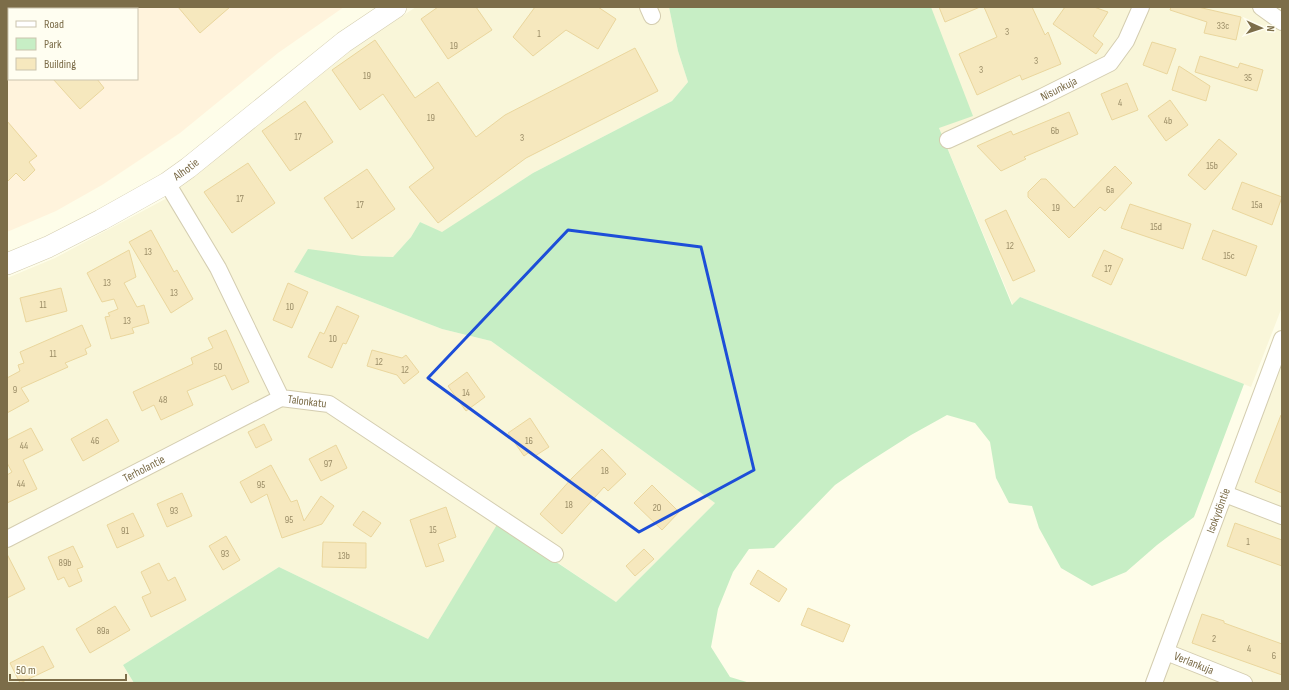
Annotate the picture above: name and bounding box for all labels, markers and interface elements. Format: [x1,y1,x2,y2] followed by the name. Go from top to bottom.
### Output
[8,8,138,80] legend
[1241,8,1281,48] north arrow
[44,17,64,32] text: Road
[1217,20,1229,32] house number: 33c
[1264,25,1277,32] text: N
[1005,26,1009,38] house number: 3
[537,28,541,40] house number: 1
[44,37,62,52] text: Park
[450,40,458,52] house number: 19
[1034,55,1038,67] house number: 3
[44,57,76,72] text: Building
[979,64,983,76] house number: 3
[363,70,371,82] house number: 19
[1244,72,1252,84] house number: 35
[1038,73,1080,105] street label: Nisunkuja
[1118,97,1122,109] house number: 4
[427,112,435,124] house number: 19
[1164,115,1172,127] house number: 4b
[1051,125,1059,137] house number: 6b
[294,131,302,143] house number: 17
[520,132,524,144] house number: 3
[170,155,202,185] street label: Alhotie
[1206,160,1218,172] house number: 15b
[1106,184,1114,196] house number: 6a
[236,193,244,205] house number: 17
[356,199,364,211] house number: 17
[1251,199,1263,211] house number: 15a
[1052,202,1060,214] house number: 19
[1150,221,1162,233] house number: 15d
[1006,240,1014,252] house number: 12
[144,246,152,258] house number: 13
[1223,250,1235,262] house number: 15c
[1104,263,1112,275] house number: 17
[103,277,111,289] house number: 13
[170,287,178,299] house number: 13
[40,299,47,311] house number: 11
[286,301,294,313] house number: 10
[123,315,131,327] house number: 13
[329,333,337,345] house number: 10
[50,348,57,360] house number: 11
[375,356,383,368] house number: 12
[214,361,222,373] house number: 50
[401,364,409,376] house number: 12
[13,384,17,396] house number: 9
[462,387,470,399] house number: 14
[287,392,327,412] street label: Talonkatu
[159,394,167,406] house number: 48
[91,435,99,447] house number: 46
[525,435,533,447] house number: 16
[20,440,28,452] house number: 44
[121,452,168,486] street label: Terholantie
[324,458,332,470] house number: 97
[601,465,609,477] house number: 18
[17,478,25,490] house number: 44
[257,479,265,491] house number: 95
[1203,486,1234,535] street label: Isokydöntie
[565,499,573,511] house number: 18
[653,502,661,514] house number: 20
[170,505,178,517] house number: 93
[285,514,293,526] house number: 95
[429,524,437,536] house number: 15
[121,525,129,537] house number: 91
[1246,536,1250,548] house number: 1
[221,548,229,560] house number: 93
[338,550,350,562] house number: 13b
[59,557,71,569] house number: 89b
[97,625,109,637] house number: 89a
[1212,633,1216,645] house number: 2
[1247,643,1251,655] house number: 4
[1172,649,1216,678] street label: Verlankuja
[1272,650,1276,662] house number: 6
[10,656,126,682] scale bar
[16,663,36,678] text: 50 m

